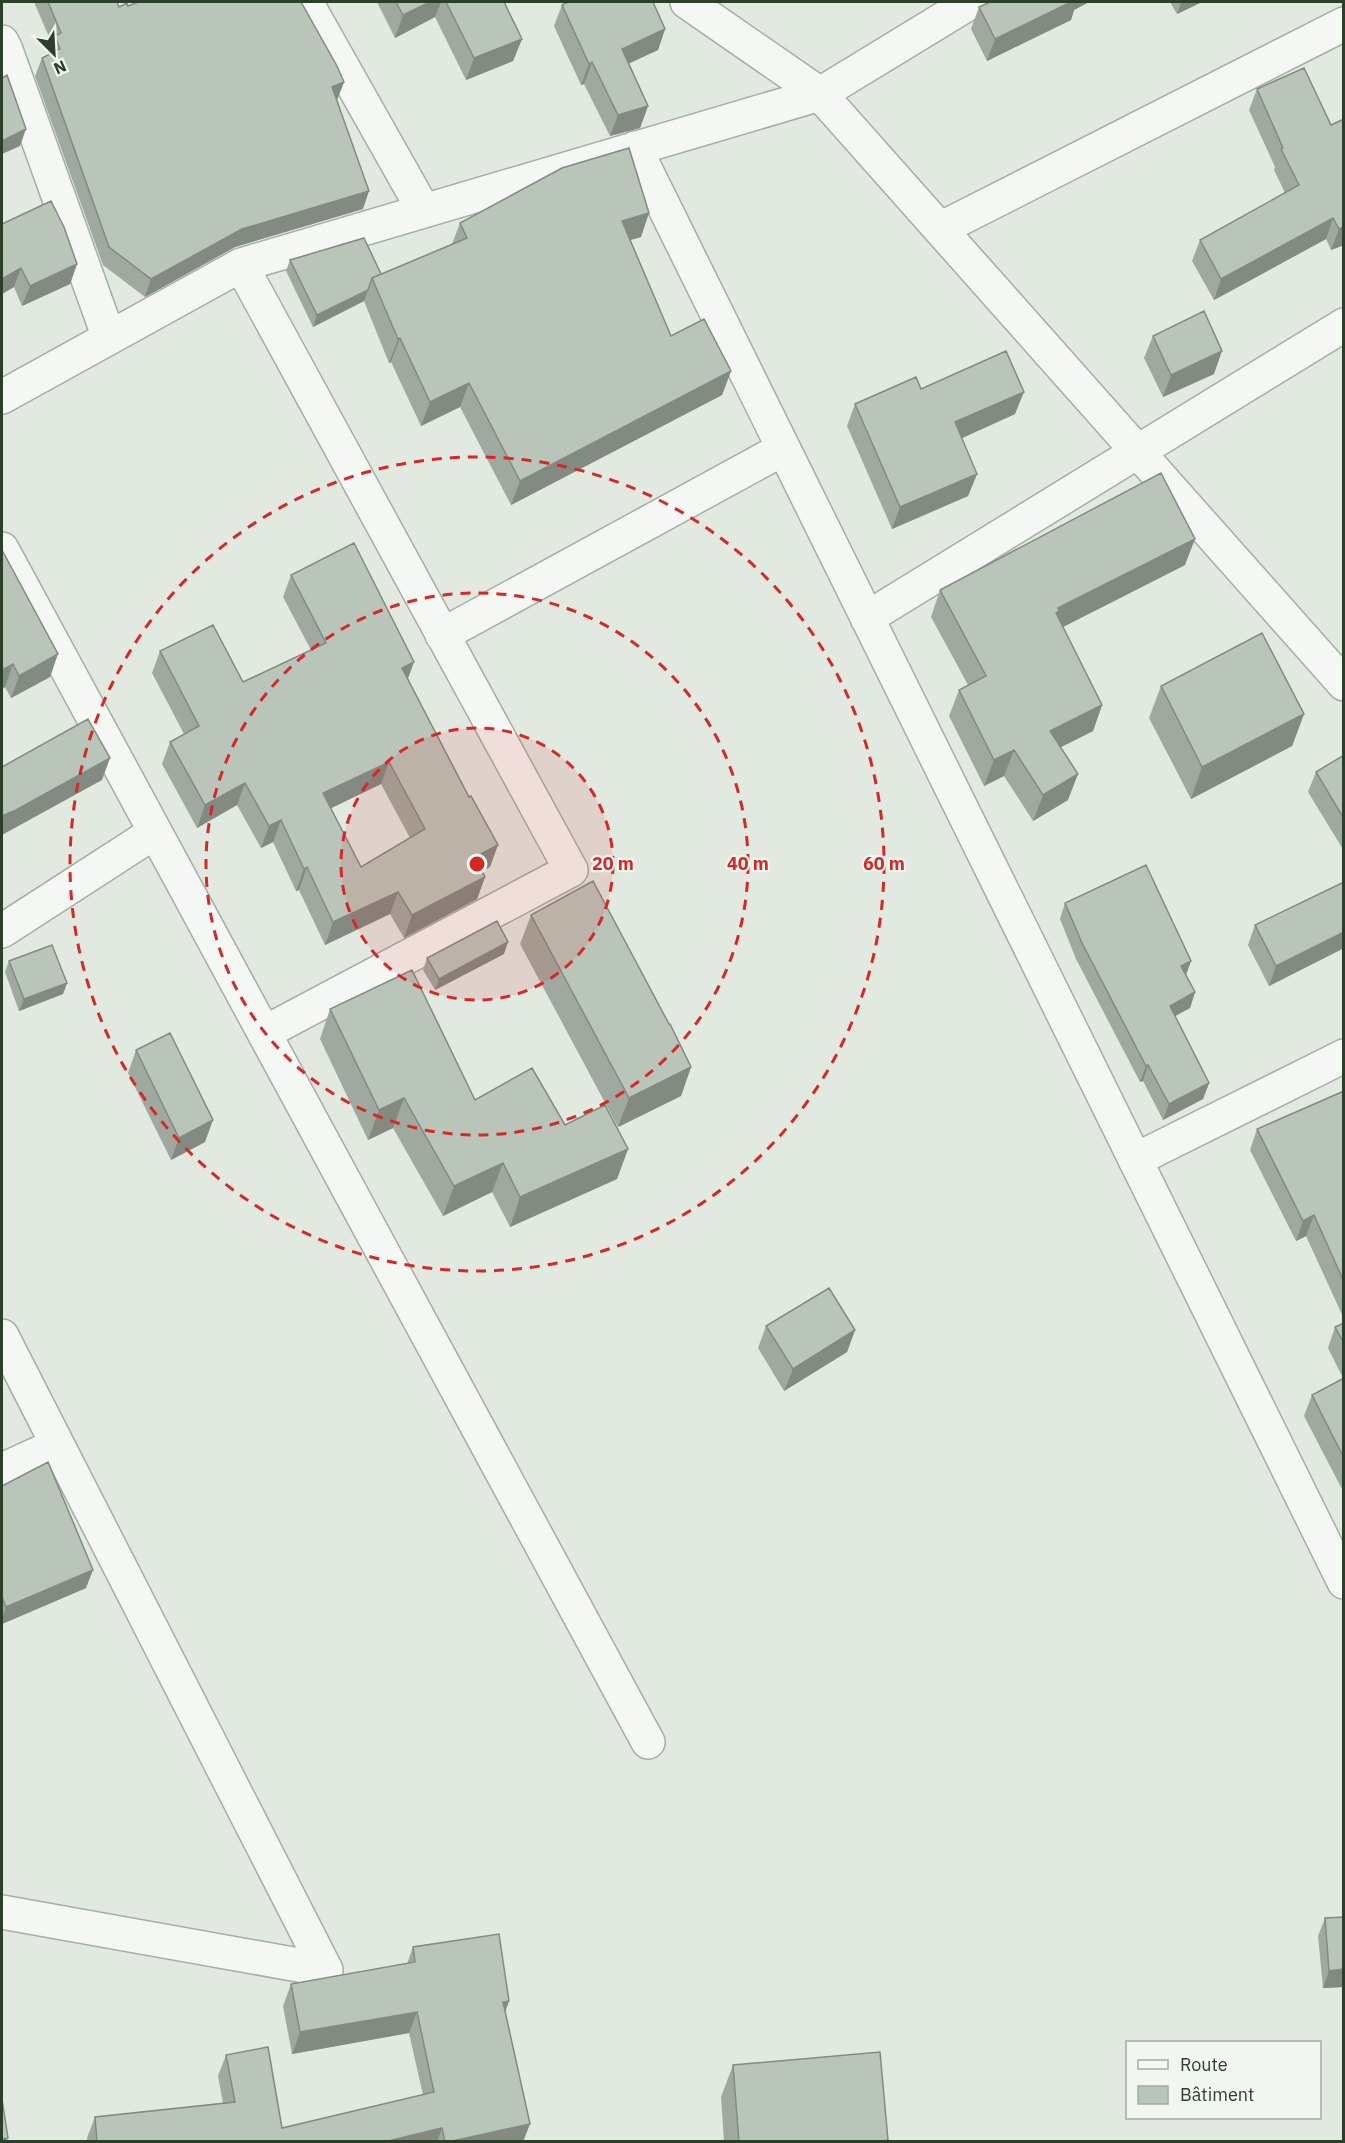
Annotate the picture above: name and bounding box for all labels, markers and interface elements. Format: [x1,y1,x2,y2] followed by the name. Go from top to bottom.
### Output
[24,24,84,84] north arrow
[51,56,69,79] text: N
[592,852,634,875] text: 20 m
[727,852,769,875] text: 40 m
[863,852,905,875] text: 60 m
[467,854,487,874] centre of rings
[1126,2041,1321,2119] legend
[1180,2053,1228,2076] text: Route
[1180,2083,1254,2106] text: Bâtiment

